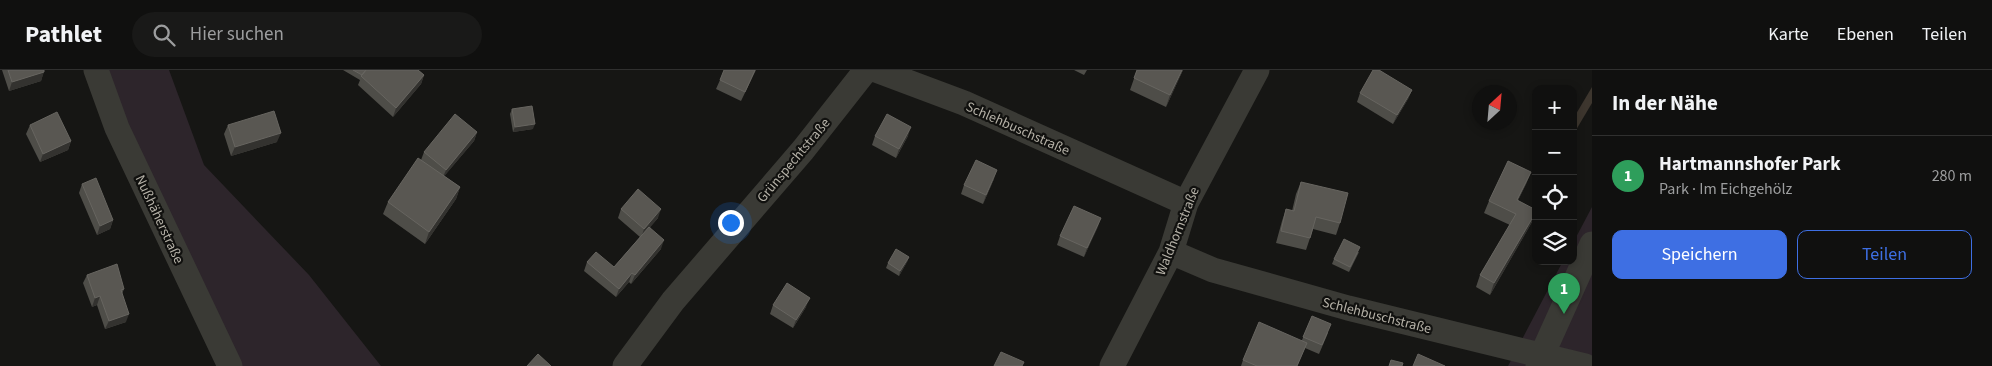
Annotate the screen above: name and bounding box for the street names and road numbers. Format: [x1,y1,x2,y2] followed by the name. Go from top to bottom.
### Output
[962,97,1073,161] street label: Schlehbuschstraße
[752,114,835,207] street label: Grünspechtstraße
[130,172,188,267] street label: Nußhäherstraße
[1151,184,1205,279] street label: Waldhornstraße
[1320,293,1433,339] street label: Schlehbuschstraße

